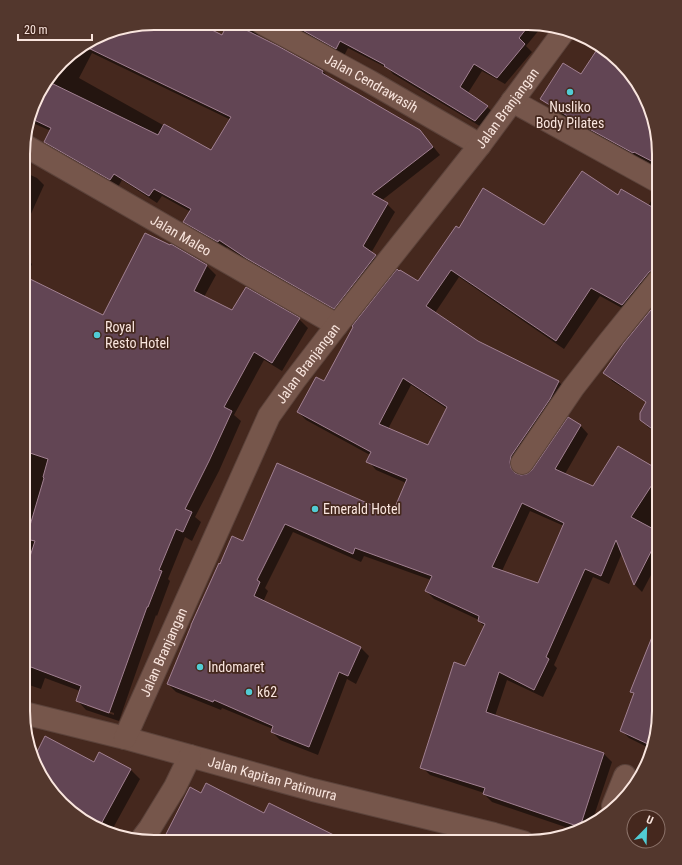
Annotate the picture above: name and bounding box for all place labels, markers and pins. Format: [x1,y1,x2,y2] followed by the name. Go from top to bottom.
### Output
[565,87,575,97] marker: Nusliko Body Pilates
[536,99,604,131] place label: Nusliko Body Pilates
[105,319,169,351] place label: Royal Resto Hotel
[92,330,102,340] marker: Royal Resto Hotel
[323,501,401,517] place label: Emerald Hotel
[310,504,320,514] marker: Emerald Hotel
[208,659,264,675] place label: Indomaret
[195,662,205,672] marker: Indomaret
[257,684,277,700] place label: k62
[244,687,254,697] marker: k62

